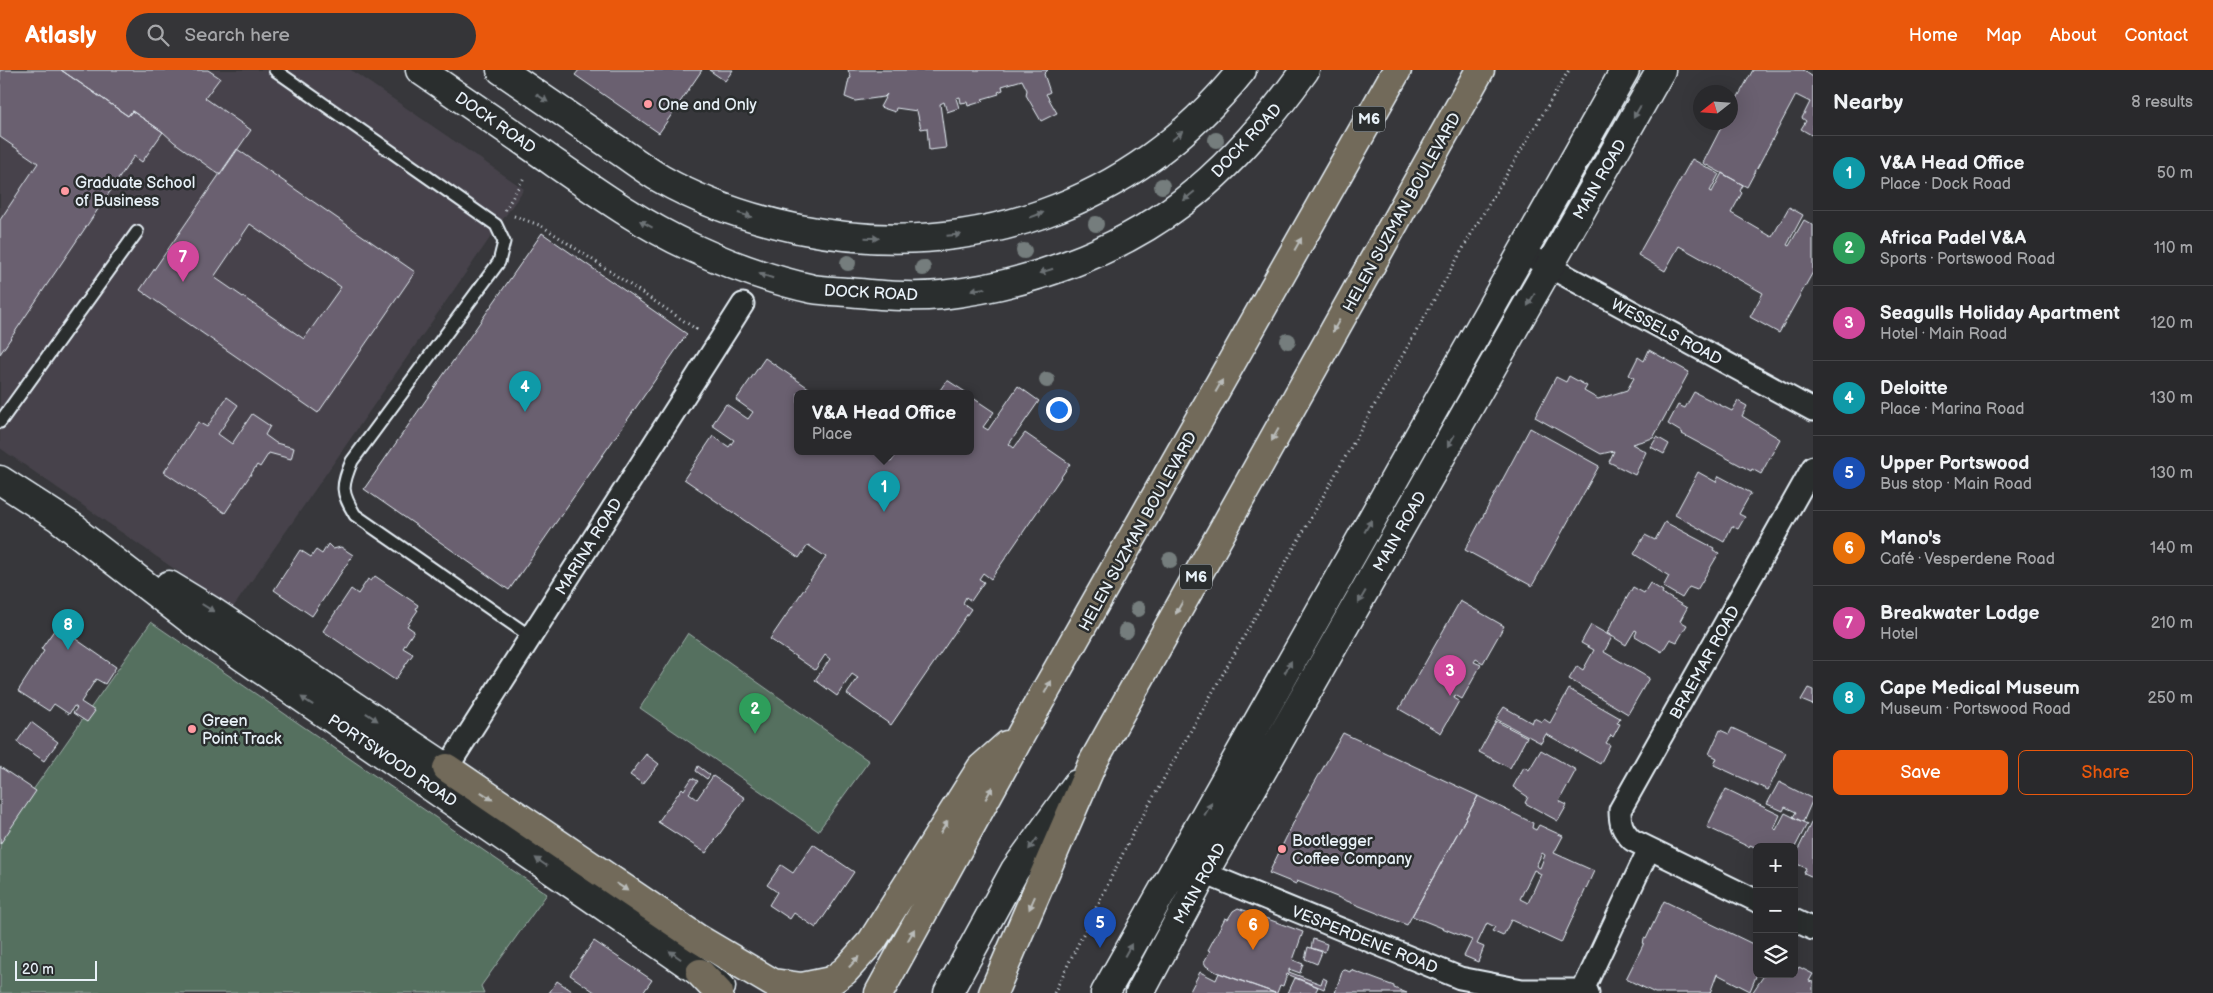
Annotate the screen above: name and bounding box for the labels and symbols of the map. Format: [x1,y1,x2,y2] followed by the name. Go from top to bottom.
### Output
[1693,85,1738,130] north arrow
[451,88,539,158] street label: DOCK ROAD
[535,93,548,103] one-way arrow
[658,96,757,115] place label: One and Only
[642,98,654,110] marker: One and Only
[1208,100,1286,182] street label: DOCK ROAD
[1353,106,1385,132] road number: M6
[1632,106,1641,119] one-way arrow
[1339,110,1465,316] street label: HELEN SUZMAN BOULEVARD
[1171,131,1184,142] one-way arrow
[1570,136,1631,223] street label: MAIN ROAD
[75,174,195,211] place label: Graduate School of Business
[59,185,71,197] marker: Graduate School of Business
[1184,190,1196,202] one-way arrow
[738,211,753,219] one-way arrow
[1029,211,1044,219] one-way arrow
[639,219,653,228] one-way arrow
[946,231,962,239] one-way arrow
[865,234,881,242] one-way arrow
[1294,237,1303,251] one-way arrow
[167,241,199,282] pin: 7
[1039,268,1054,275] one-way arrow
[759,272,774,280] one-way arrow
[823,282,918,305] street label: DOCK ROAD
[970,286,986,294] one-way arrow
[1527,292,1535,307] one-way arrow
[1608,295,1725,370] street label: WESSELS ROAD
[1332,319,1340,333] one-way arrow
[509,371,541,412] pin: 4
[1214,379,1223,392] one-way arrow
[1046,397,1072,423] your location
[1271,428,1279,443] one-way arrow
[1075,429,1201,635] street label: HELEN SUZMAN BOULEVARD
[1446,434,1455,447] one-way arrow
[868,471,900,512] pin: 1
[1370,488,1431,575] street label: MAIN ROAD
[552,495,627,599] street label: MARINA ROAD
[1363,519,1372,532] one-way arrow
[1180,564,1212,590] road number: M6
[1357,591,1366,604] one-way arrow
[1175,600,1183,615] one-way arrow
[1666,603,1744,723] street label: BRAEMAR ROAD
[201,604,214,613] one-way arrow
[52,609,84,650] pin: 8
[1434,655,1466,696] pin: 3
[1284,660,1292,675] one-way arrow
[1044,680,1053,694] one-way arrow
[739,693,771,734] pin: 2
[300,696,313,706] one-way arrow
[324,711,460,812] street label: PORTSWOOD ROAD
[202,712,282,749] place label: Green Point Track
[366,712,379,722] one-way arrow
[186,723,198,735] marker: Green Point Track
[985,786,994,799] one-way arrow
[481,791,494,801] one-way arrow
[1203,802,1212,815] one-way arrow
[939,821,948,834] one-way arrow
[1292,832,1413,869] place label: Bootlegger Coffee Company
[1028,837,1039,850] one-way arrow
[1170,840,1230,927] street label: MAIN ROAD
[1276,843,1288,855] marker: Bootlegger Coffee Company
[535,857,548,867] one-way arrow
[615,882,629,892] one-way arrow
[1027,896,1035,910] one-way arrow
[1289,902,1440,978] street label: VESPERDENE ROAD
[1084,907,1116,948] pin: 5
[1237,909,1269,950] pin: 6
[906,928,915,941] one-way arrow
[1124,943,1132,958] one-way arrow
[668,950,682,960] one-way arrow
[848,957,860,969] one-way arrow
[15,958,98,981] scale bar

